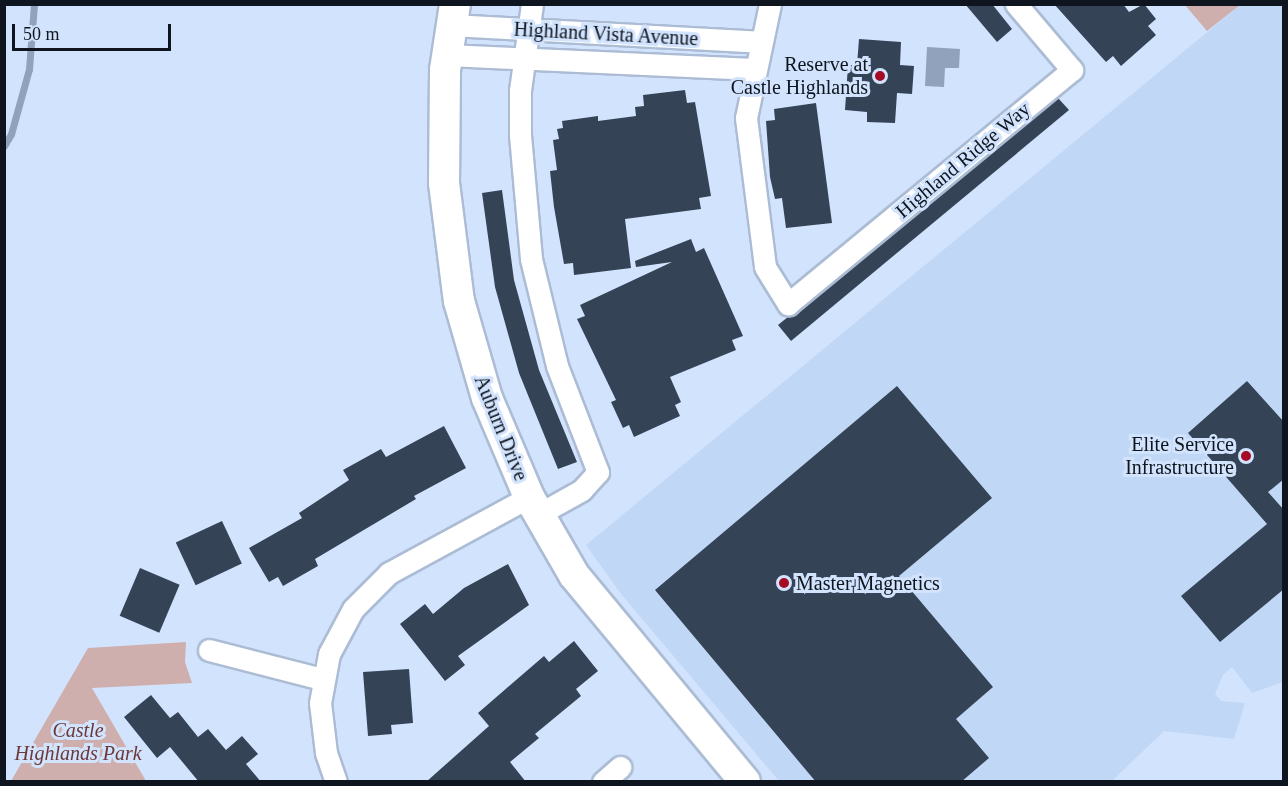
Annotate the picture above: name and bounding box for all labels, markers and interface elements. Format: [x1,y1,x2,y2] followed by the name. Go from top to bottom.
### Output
[15,12,174,50] scale bar
[512,17,700,51] street label: Highland Vista Avenue
[23,24,60,44] text: 50 m
[731,52,868,99] place label: Reserve at Castle Highlands
[873,69,887,83] marker: Reserve at Castle Highlands
[891,97,1035,223] street label: Highland Ridge Way
[469,372,533,484] street label: Auburn Drive
[1125,432,1234,479] place label: Elite Service Infrastructure
[1239,449,1253,463] marker: Elite Service Infrastructure
[796,571,940,595] place label: Master Magnetics
[777,576,791,590] marker: Master Magnetics
[14,719,142,766] park label: Castle Highlands Park

